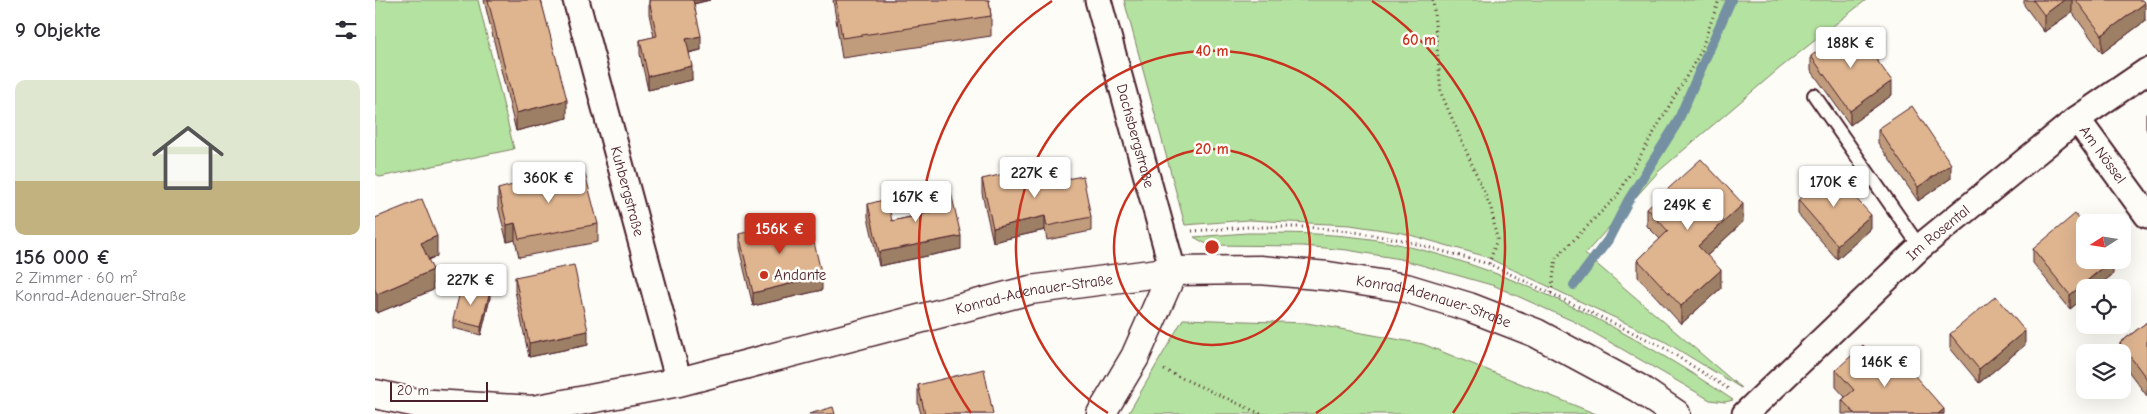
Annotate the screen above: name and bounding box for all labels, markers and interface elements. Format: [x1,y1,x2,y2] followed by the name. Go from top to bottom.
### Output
[332,16,360,44] icon: filters
[15,18,101,42] text: 9 Objekte
[1810,27,1892,69] pin: 188K €
[1402,31,1436,49] text: 60 m
[1827,34,1875,52] text: 188K €
[1196,42,1229,60] text: 40 m
[1113,82,1159,190] street label: Dachsbergstraße
[143,113,233,203] icon: home
[2076,122,2130,187] street label: Am Nössel
[1195,140,1229,158] text: 20 m
[607,144,648,239] street label: Kuhbergstraße
[994,156,1076,199] pin: 227K €
[508,162,590,204] pin: 360K €
[1011,164,1059,182] text: 227K €
[1793,166,1875,208] pin: 170K €
[523,169,575,187] text: 360K €
[1810,173,1858,191] text: 170K €
[875,180,957,223] pin: 167K €
[892,188,940,206] text: 167K €
[1647,188,1729,231] pin: 249K €
[1663,196,1713,214] text: 249K €
[1903,201,1973,264] street label: Im Rosental
[739,212,821,255] pin: 156K €
[2076,214,2131,269] north arrow
[2076,214,2131,399] map controls
[756,220,804,238] text: 156K €
[1203,238,1221,256] centre of rings
[15,245,111,269] text: 156 000 €
[430,264,512,306] pin: 227K €
[774,266,827,284] place label: Andante
[15,269,137,287] text: 2 Zimmer · 60 m²
[758,269,770,281] marker: Andante
[953,270,1114,318] street label: Konrad-Adenauer-Straße
[447,271,495,289] text: 227K €
[1355,271,1514,332] street label: Konrad-Adenauer-Straße
[2076,279,2131,334] button: locate
[15,287,186,305] text: Konrad-Adenauer-Straße
[2076,344,2131,399] button: layers
[1844,346,1926,388] pin: 146K €
[1861,353,1909,371] text: 146K €
[390,379,487,402] scale bar
[397,382,429,399] text: 20 m

